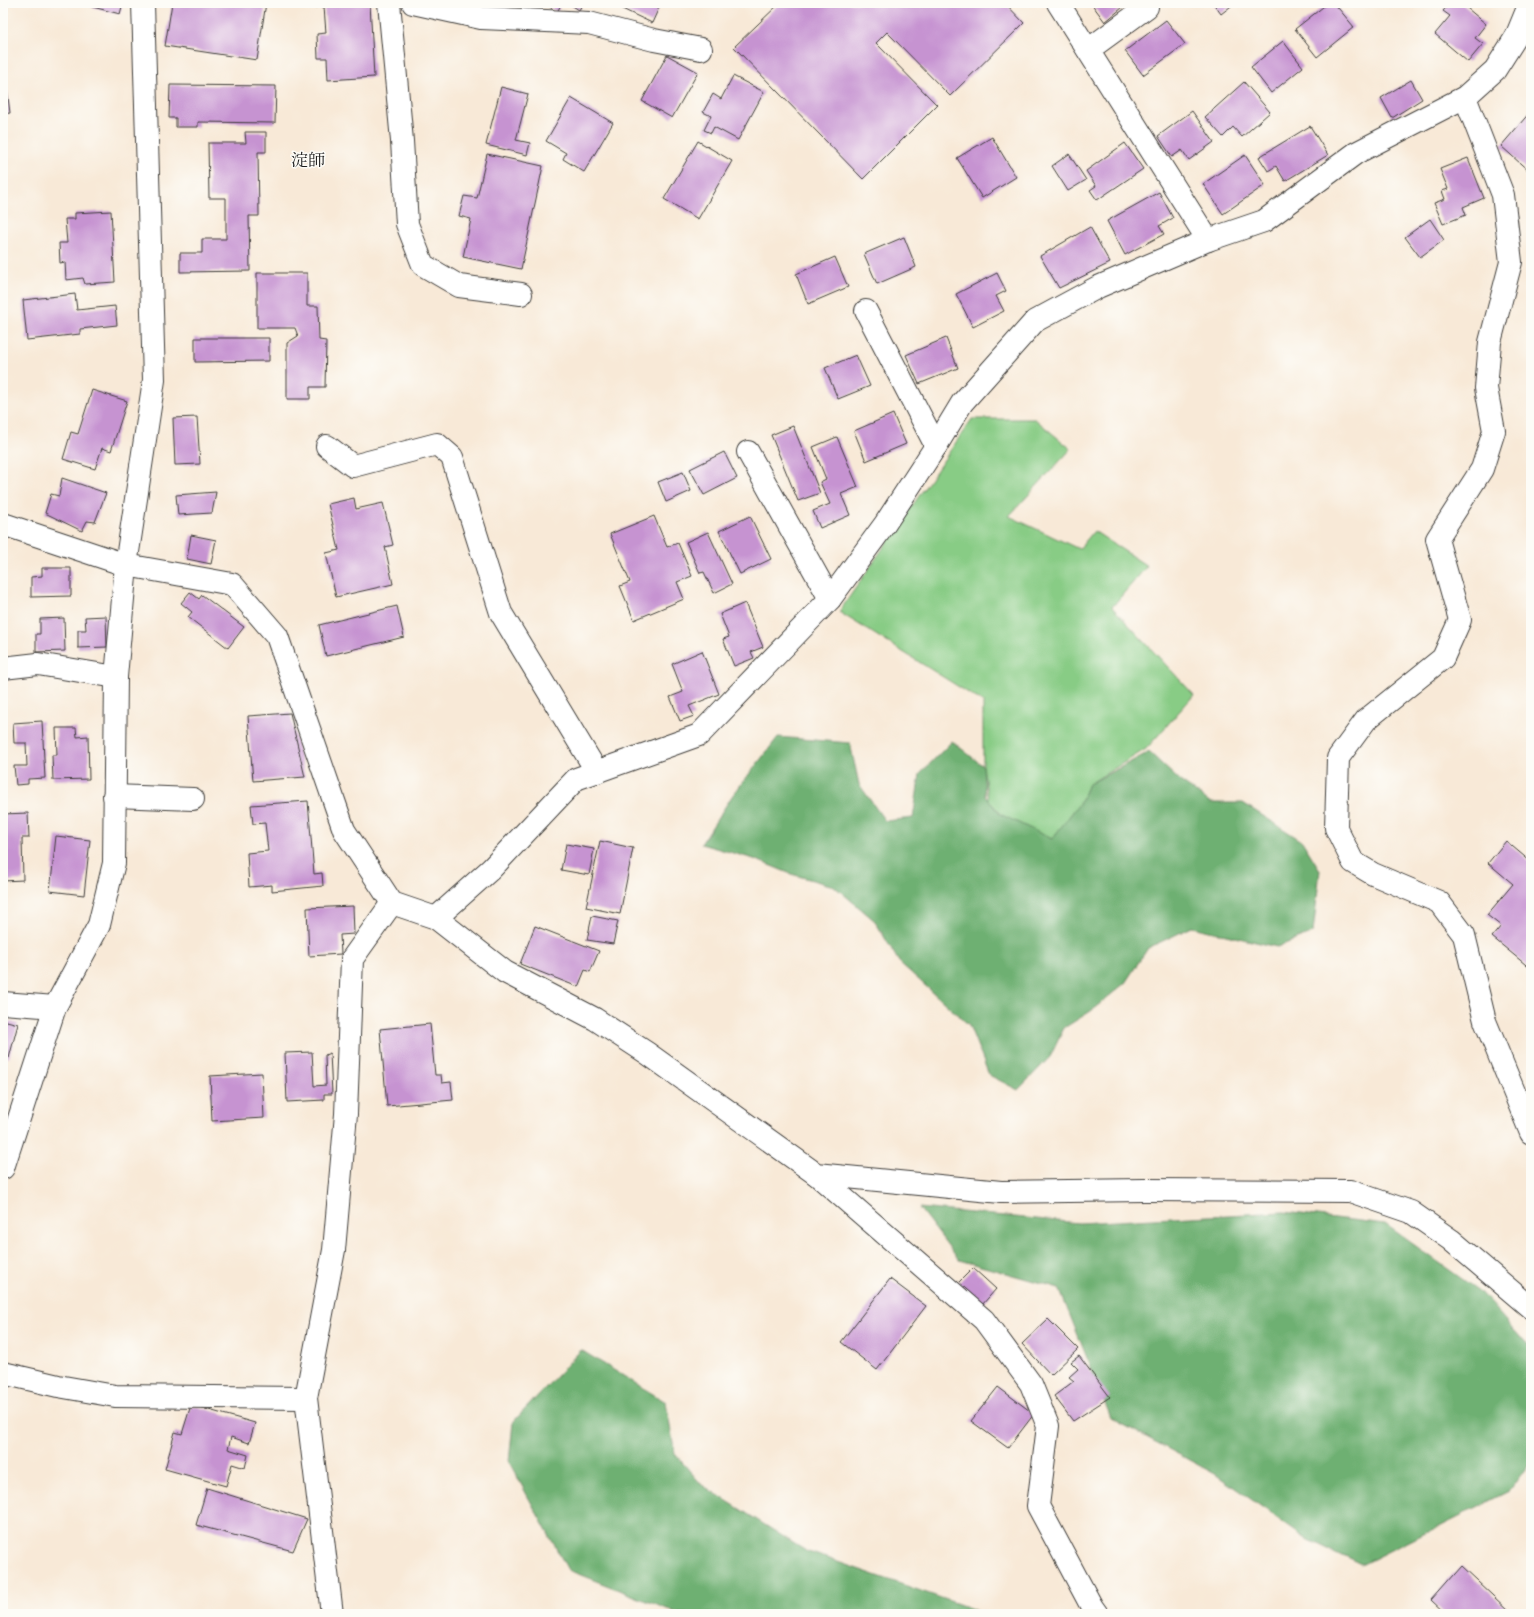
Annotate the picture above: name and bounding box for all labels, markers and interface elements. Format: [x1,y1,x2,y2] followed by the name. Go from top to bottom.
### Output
[291,149,325,171] district label: 淀師

